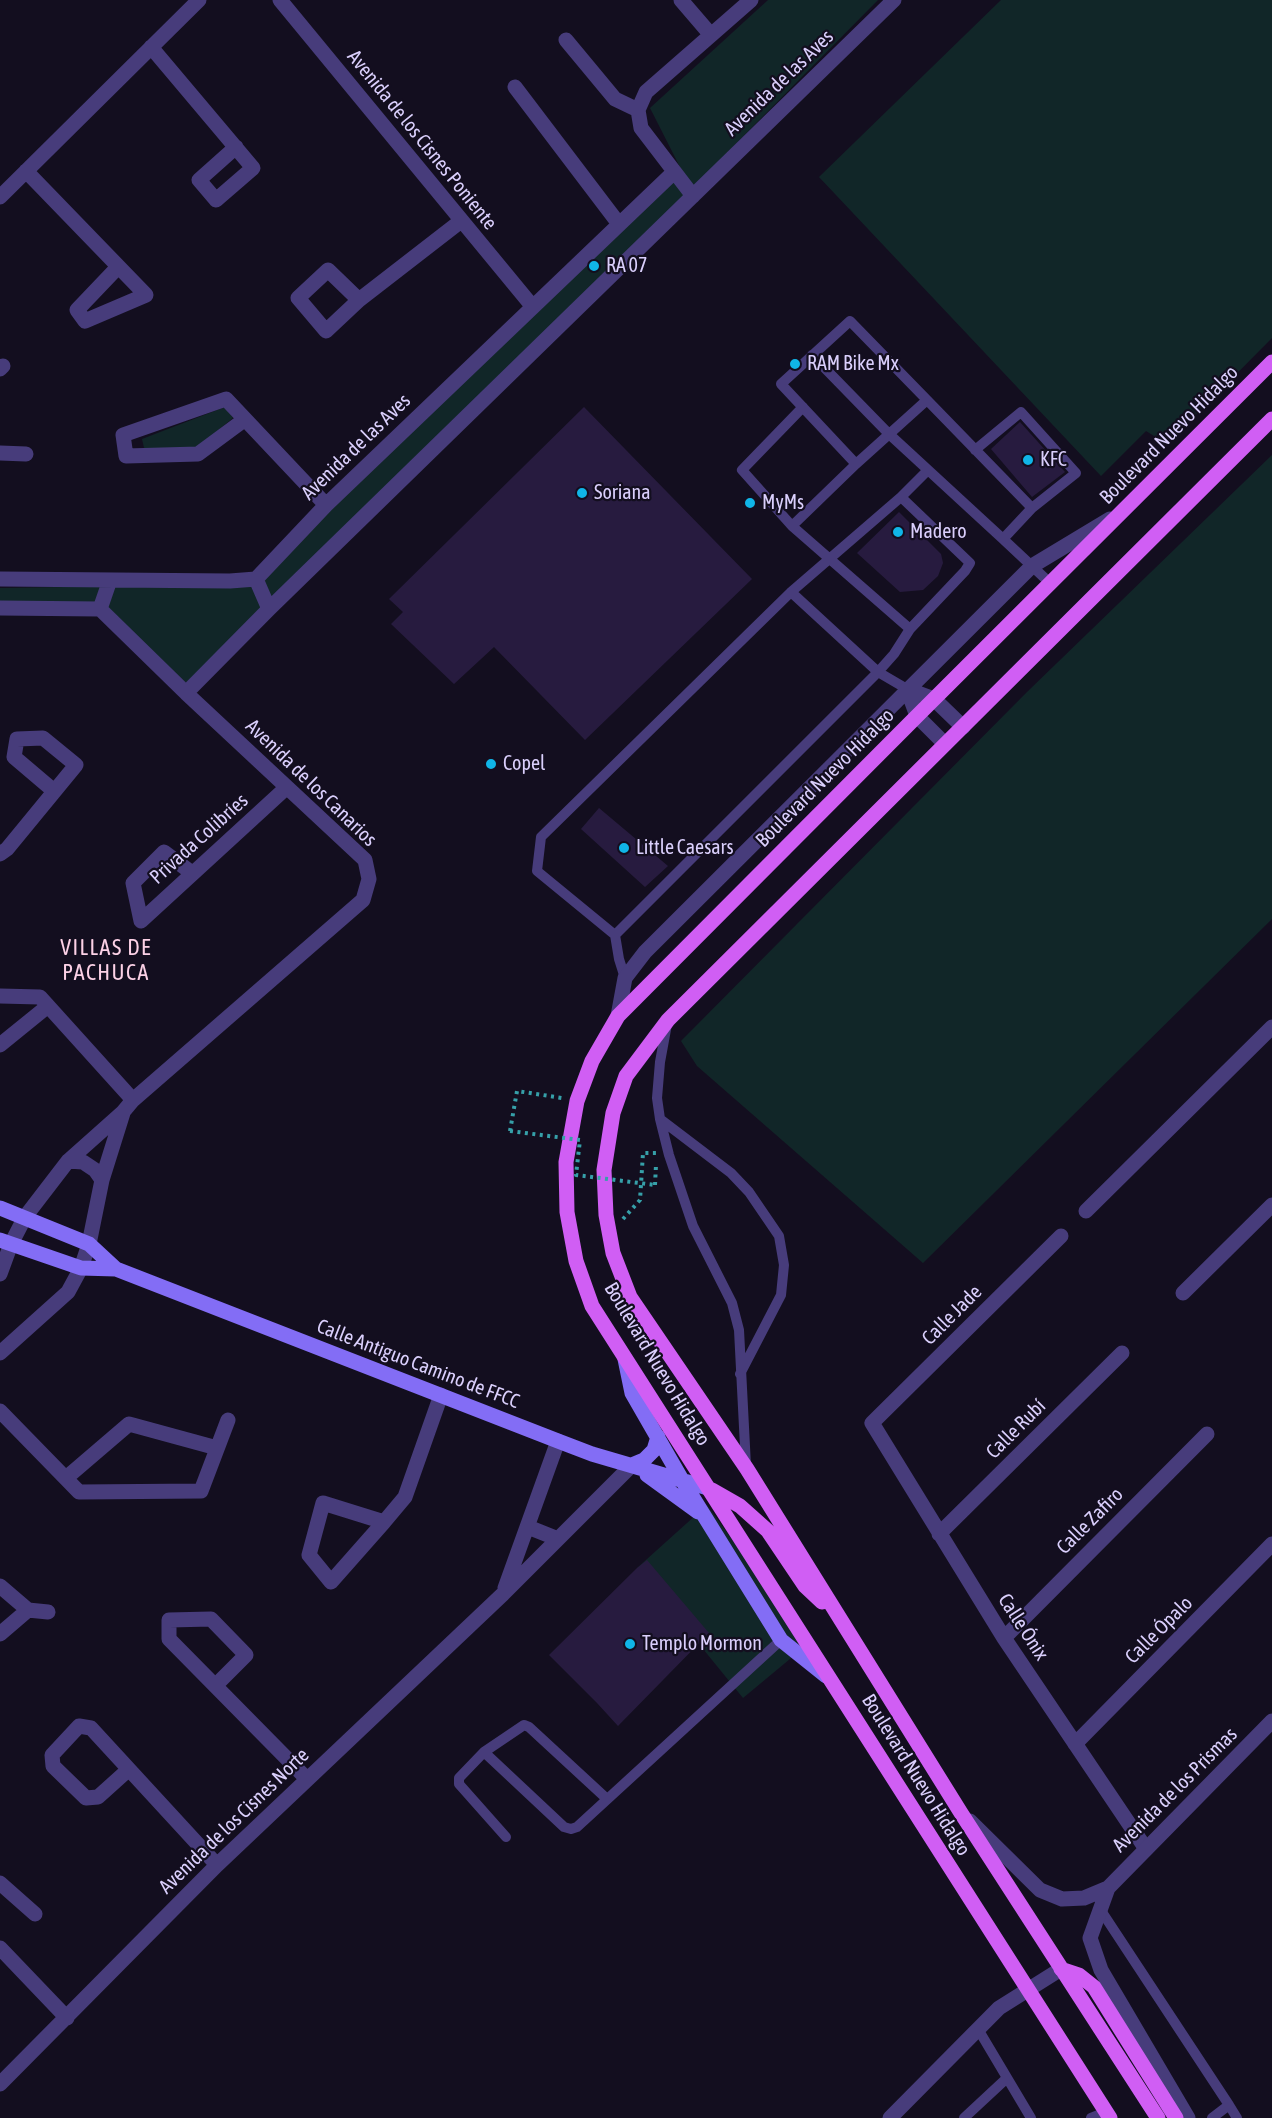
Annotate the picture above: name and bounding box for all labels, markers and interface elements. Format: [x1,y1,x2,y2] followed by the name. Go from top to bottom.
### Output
[719,25,839,141] street label: Avenida de las Aves
[342,45,502,235] street label: Avenida de los Cisnes Poniente
[606,254,647,278] place label: RA 07
[587,259,601,273] marker: RA 07
[807,352,899,376] place label: RAM Bike Mx
[788,357,802,371] marker: RAM Bike Mx
[1095,361,1243,509] street label: Boulevard Nuevo Hidalgo
[296,389,416,505] street label: Avenida de las Aves
[1040,448,1067,472] place label: KFC
[1021,453,1035,467] marker: KFC
[594,481,651,505] place label: Soriana
[575,486,589,500] marker: Soriana
[762,491,804,515] place label: MyMs
[743,496,757,510] marker: MyMs
[910,520,967,544] place label: Madero
[891,525,905,539] marker: Madero
[751,704,899,852] street label: Boulevard Nuevo Hidalgo
[241,714,381,852] street label: Avenida de los Canarios
[503,752,545,776] place label: Copel
[484,757,498,771] marker: Copel
[145,789,253,889] street label: Privada Colibríes
[636,836,733,860] place label: Little Caesars
[617,841,631,855] marker: Little Caesars
[60,935,152,986] district label: VILLAS DE PACHUCA
[599,1278,715,1450] street label: Boulevard Nuevo Hidalgo
[917,1280,987,1350] street label: Calle Jade
[313,1314,523,1414] street label: Calle Antiguo Camino de FFCC
[981,1394,1051,1464] street label: Calle Rubí
[1052,1483,1128,1559] street label: Calle Zafiro
[993,1589,1053,1665] street label: Calle Ónix
[1120,1591,1198,1669] street label: Calle Ópalo
[642,1632,762,1656] place label: Templo Mormon
[623,1637,637,1651] marker: Templo Mormon
[857,1690,975,1860] street label: Boulevard Nuevo Hidalgo
[1108,1723,1242,1857] street label: Avenida de los Prismas
[154,1743,314,1899] street label: Avenida de los Cisnes Norte

